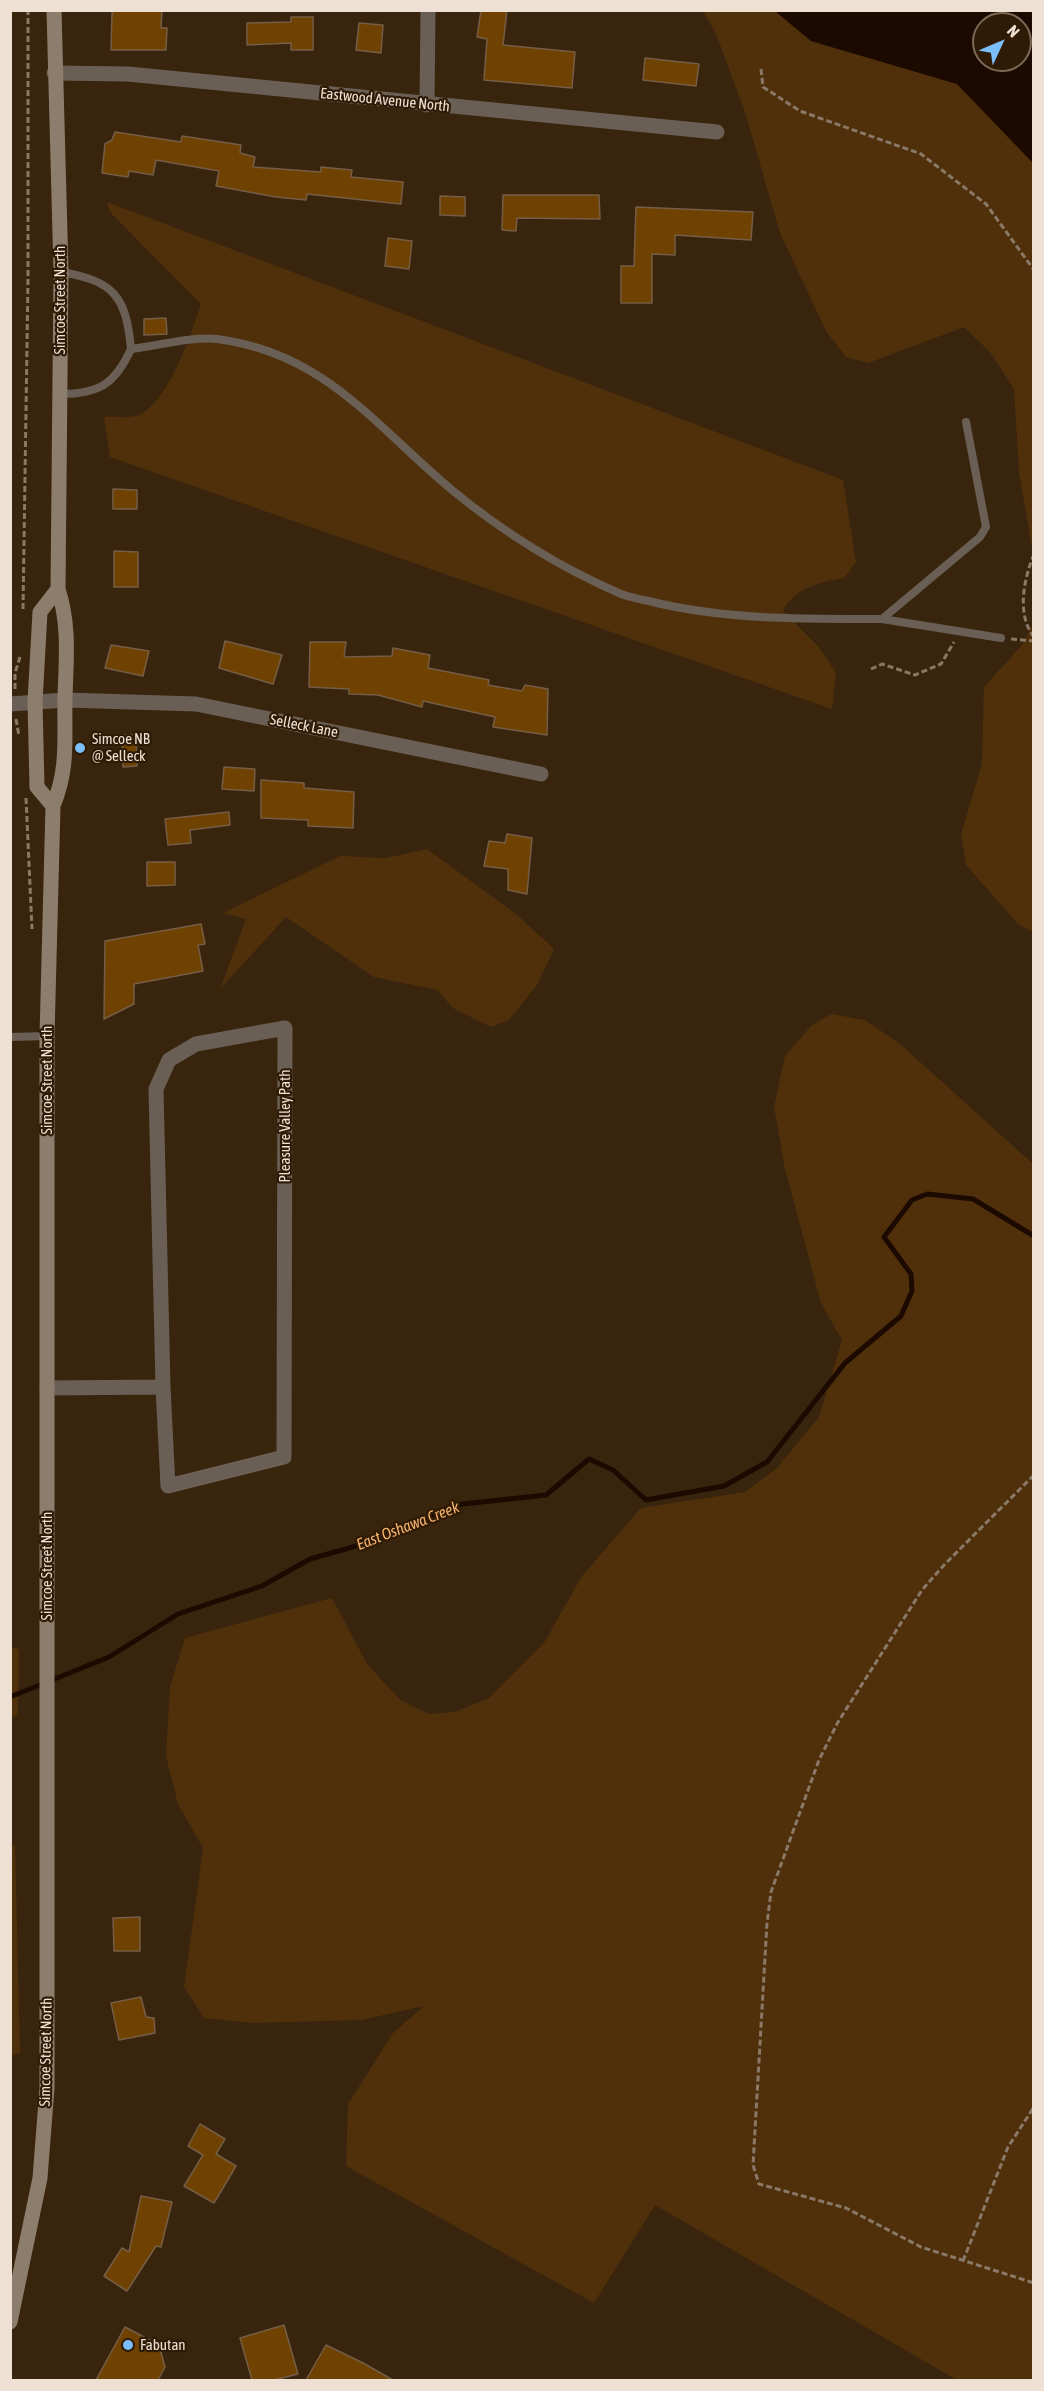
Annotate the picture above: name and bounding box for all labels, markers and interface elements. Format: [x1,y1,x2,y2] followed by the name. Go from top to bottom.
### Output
[972,12,1032,72] north arrow
[1004,21,1023,41] text: N
[319,84,451,116] street label: Eastwood Avenue North
[51,246,69,354] street label: Simcoe Street North
[269,711,339,741] street label: Selleck Lane
[92,730,150,765] place label: Simcoe NB @ Selleck
[73,741,87,755] marker: Simcoe NB @ Selleck
[38,1026,56,1134] street label: Simcoe Street North
[276,1070,294,1182] street label: Pleasure Valley Path
[354,1498,462,1554] water label: East Oshawa Creek
[38,1512,56,1620] street label: Simcoe Street North
[36,1997,56,2107] street label: Simcoe Street North
[140,2336,186,2354] place label: Fabutan
[121,2338,135,2352] marker: Fabutan

